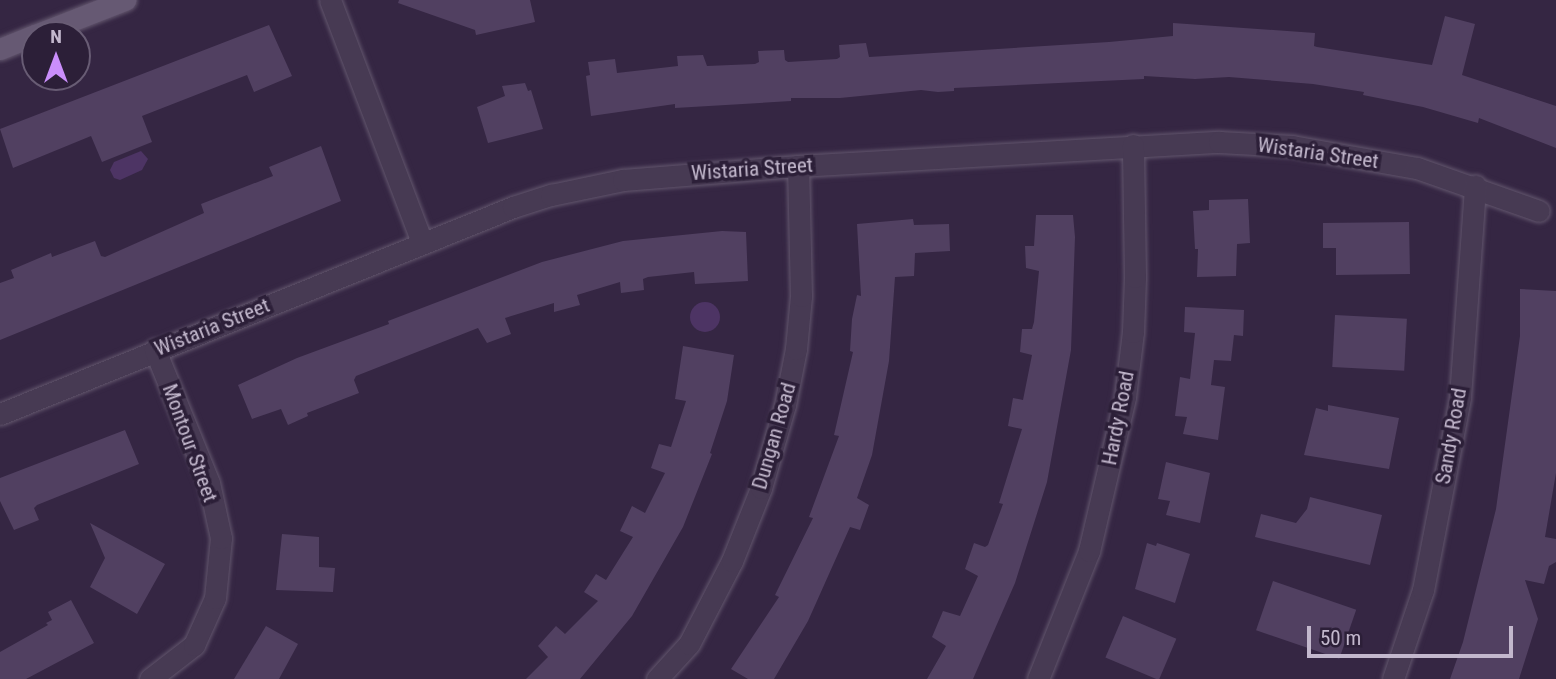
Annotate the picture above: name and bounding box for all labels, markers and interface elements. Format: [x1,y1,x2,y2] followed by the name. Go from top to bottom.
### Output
[21,21,91,91] north arrow
[50,25,62,48] text: N
[1256,132,1380,174] street label: Wistaria Street
[690,152,814,186] street label: Wistaria Street
[151,292,273,362] street label: Wistaria Street
[1097,369,1139,467] street label: Hardy Road
[747,380,801,492] street label: Dungan Road
[157,381,223,505] street label: Montour Street
[1430,386,1472,486] street label: Sandy Road
[1311,612,1518,656] scale bar
[1320,626,1361,650] text: 50 m

